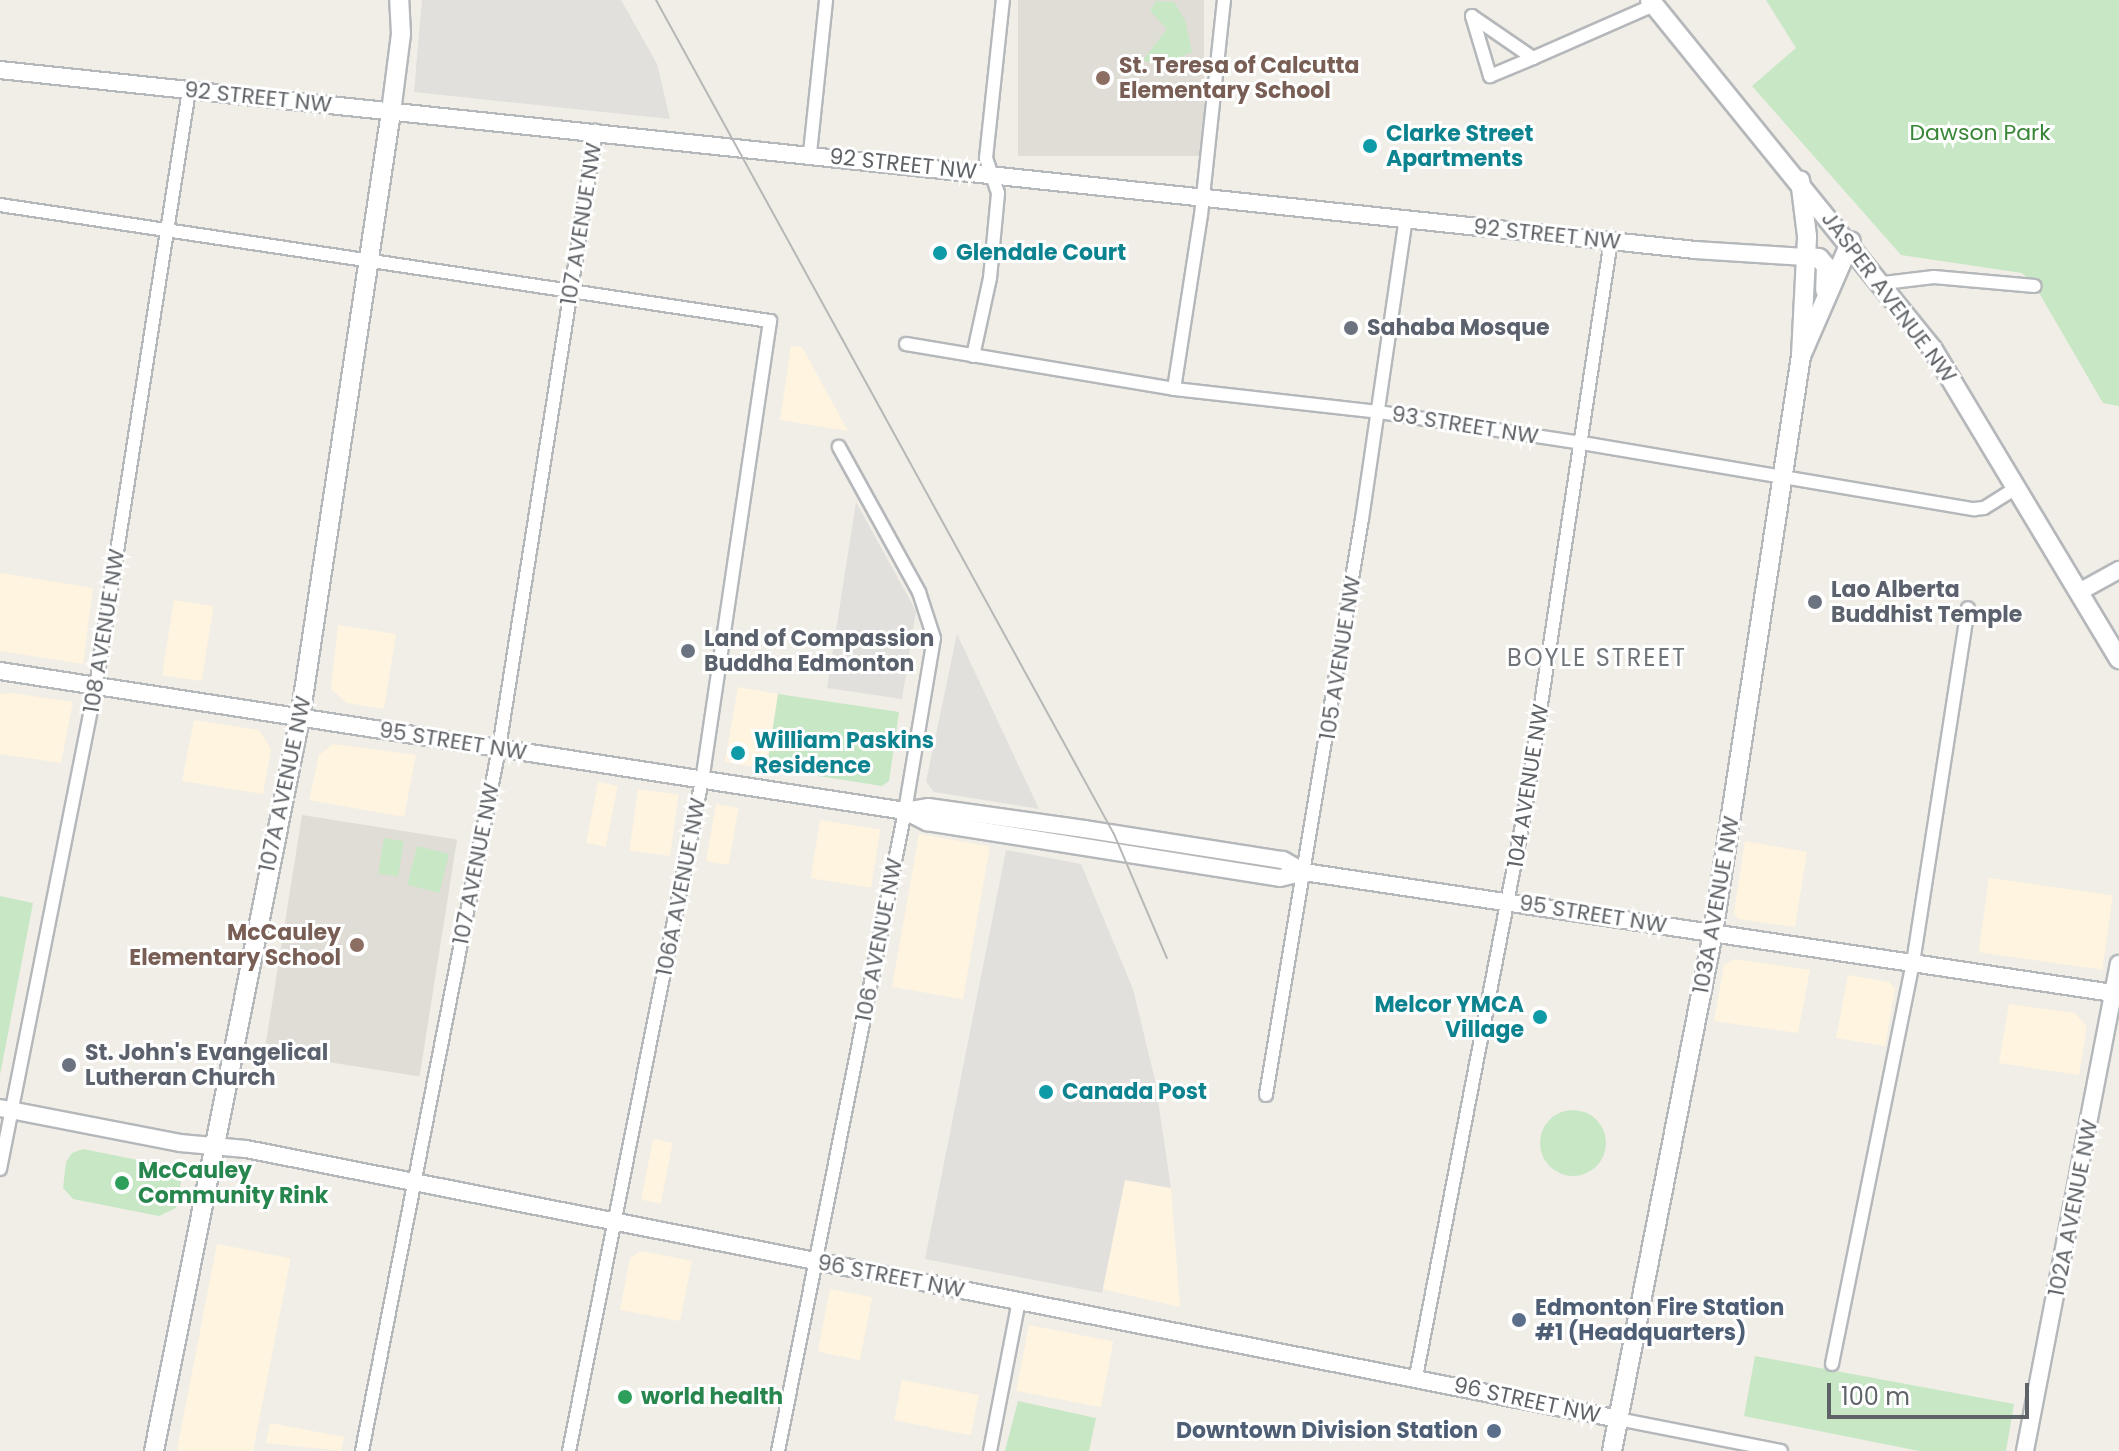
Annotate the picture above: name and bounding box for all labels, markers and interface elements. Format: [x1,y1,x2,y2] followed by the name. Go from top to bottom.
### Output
[1119,52,1359,104] place label: St. Teresa of Calcutta Elementary School
[1094,69,1112,87] marker: St. Teresa of Calcutta Elementary School
[183,76,333,118] street label: 92 STREET NW
[1386,120,1533,172] place label: Clarke Street Apartments
[1909,120,2051,146] park label: Dawson Park
[1361,137,1379,155] marker: Clarke Street Apartments
[555,141,607,307] street label: 107 AVENUE NW
[828,143,978,185] street label: 92 STREET NW
[1816,206,1962,388] street label: JASPER AVENUE NW
[1472,213,1622,255] street label: 92 STREET NW
[956,240,1126,266] place label: Glendale Court
[931,244,949,262] marker: Glendale Court
[1367,315,1550,341] place label: Sahaba Mosque
[1342,319,1360,337] marker: Sahaba Mosque
[1390,400,1540,450] street label: 93 STREET NW
[78,547,130,715] street label: 108 AVENUE NW
[1314,574,1366,742] street label: 105 AVENUE NW
[1831,576,2022,628] place label: Lao Alberta Buddhist Temple
[1806,593,1824,611] marker: Lao Alberta Buddhist Temple
[704,625,934,676] place label: Land of Compassion Buddha Edmonton
[679,642,697,660] marker: Land of Compassion Buddha Edmonton
[1507,644,1687,672] district label: BOYLE STREET
[253,694,317,874] street label: 107A AVENUE NW
[1502,702,1554,870] street label: 104 AVENUE NW
[377,716,529,766] street label: 95 STREET NW
[754,727,934,778] place label: William Paskins Residence
[729,744,747,762] marker: William Paskins Residence
[447,781,505,947] street label: 107 AVENUE NW
[651,796,711,978] street label: 106A AVENUE NW
[1687,814,1745,996] street label: 103A AVENUE NW
[850,856,908,1024] street label: 106 AVENUE NW
[1517,889,1669,939] street label: 95 STREET NW
[129,919,341,970] place label: McCauley Elementary School
[348,936,366,954] marker: McCauley Elementary School
[1374,991,1524,1042] place label: Melcor YMCA Village
[1531,1008,1549,1026] marker: Melcor YMCA Village
[85,1039,328,1090] place label: St. John's Evangelical Lutheran Church
[60,1056,78,1074] marker: St. John's Evangelical Lutheran Church
[1062,1079,1207,1105] place label: Canada Post
[1037,1083,1055,1101] marker: Canada Post
[2043,1117,2103,1299] street label: 102A AVENUE NW
[138,1157,328,1208] place label: McCauley Community Rink
[113,1174,131,1192] marker: McCauley Community Rink
[815,1249,967,1303] street label: 96 STREET NW
[1535,1294,1784,1346] place label: Edmonton Fire Station #1 (Headquarters)
[1510,1311,1528,1329] marker: Edmonton Fire Station #1 (Headquarters)
[1831,1367,2033,1417] scale bar
[1451,1372,1603,1428] street label: 96 STREET NW
[1841,1380,1910,1413] text: 100 m
[641,1384,783,1410] place label: world health
[616,1388,634,1406] marker: world health
[1176,1418,1478,1444] place label: Downtown Division Station
[1485,1422,1503,1440] marker: Downtown Division Station

